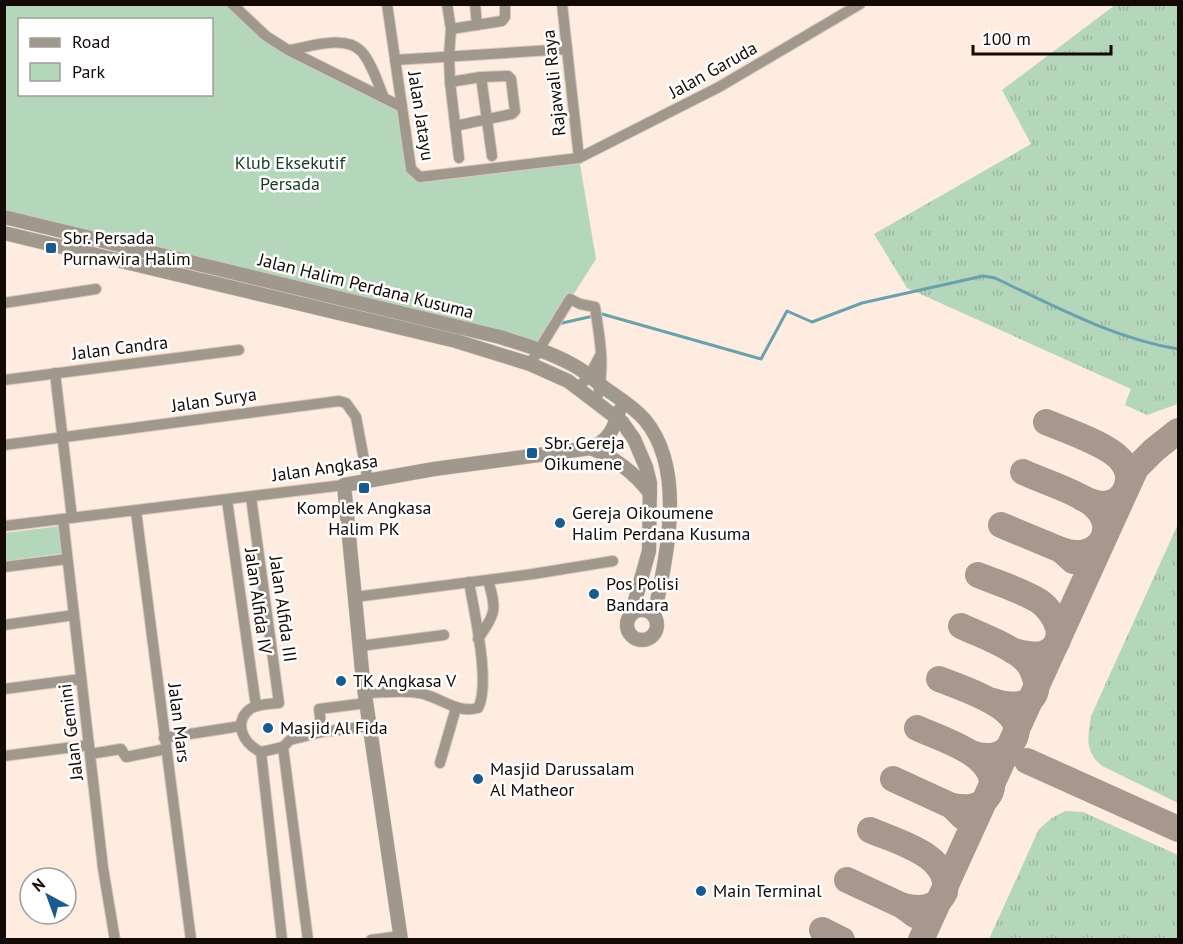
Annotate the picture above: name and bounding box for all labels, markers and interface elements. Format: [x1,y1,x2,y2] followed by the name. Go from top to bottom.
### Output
[18,18,213,96] legend
[973,18,1111,56] scale bar
[982,27,1031,50] text: 100 m
[536,29,571,137] street label: Rajawali Raya
[72,30,110,53] text: Road
[664,36,761,104] street label: Jalan Garuda
[72,60,105,83] text: Park
[403,69,440,162] street label: Jalan Jatayu
[235,151,346,195] park label: Klub Eksekutif Persada
[63,226,191,270] place label: Sbr. Persada Purnawira Halim
[44,241,58,255] marker: Sbr. Persada Purnawira Halim
[255,247,476,323] street label: Jalan Halim Perdana Kusuma
[70,330,169,365] street label: Jalan Candra
[169,382,258,417] street label: Jalan Surya
[544,431,625,475] place label: Sbr. Gereja Oikumene
[525,446,539,460] marker: Sbr. Gereja Oikumene
[270,449,379,486] street label: Jalan Angkasa
[357,481,371,495] marker: Komplek Angkasa Halim PK
[297,496,431,540] place label: Komplek Angkasa Halim PK
[572,501,750,545] place label: Gereja Oikoumene Halim Perdana Kusuma
[553,516,567,530] marker: Gereja Oikoumene Halim Perdana Kusuma
[240,545,277,656] street label: Jalan Alfida IV
[265,553,302,664] street label: Jalan Alfida III
[606,572,679,616] place label: Pos Polisi Bandara
[587,587,601,601] marker: Pos Polisi Bandara
[353,669,457,692] place label: TK Angkasa V
[334,674,348,688] marker: TK Angkasa V
[163,681,196,764] street label: Jalan Mars
[53,682,88,783] street label: Jalan Gemini
[280,716,388,739] place label: Masjid Al Fida
[261,721,275,735] marker: Masjid Al Fida
[490,757,634,801] place label: Masjid Darussalam Al Matheor
[471,772,485,786] marker: Masjid Darussalam Al Matheor
[18,866,78,926] north arrow
[28,874,49,896] text: N
[713,879,822,902] place label: Main Terminal
[694,884,708,898] marker: Main Terminal

